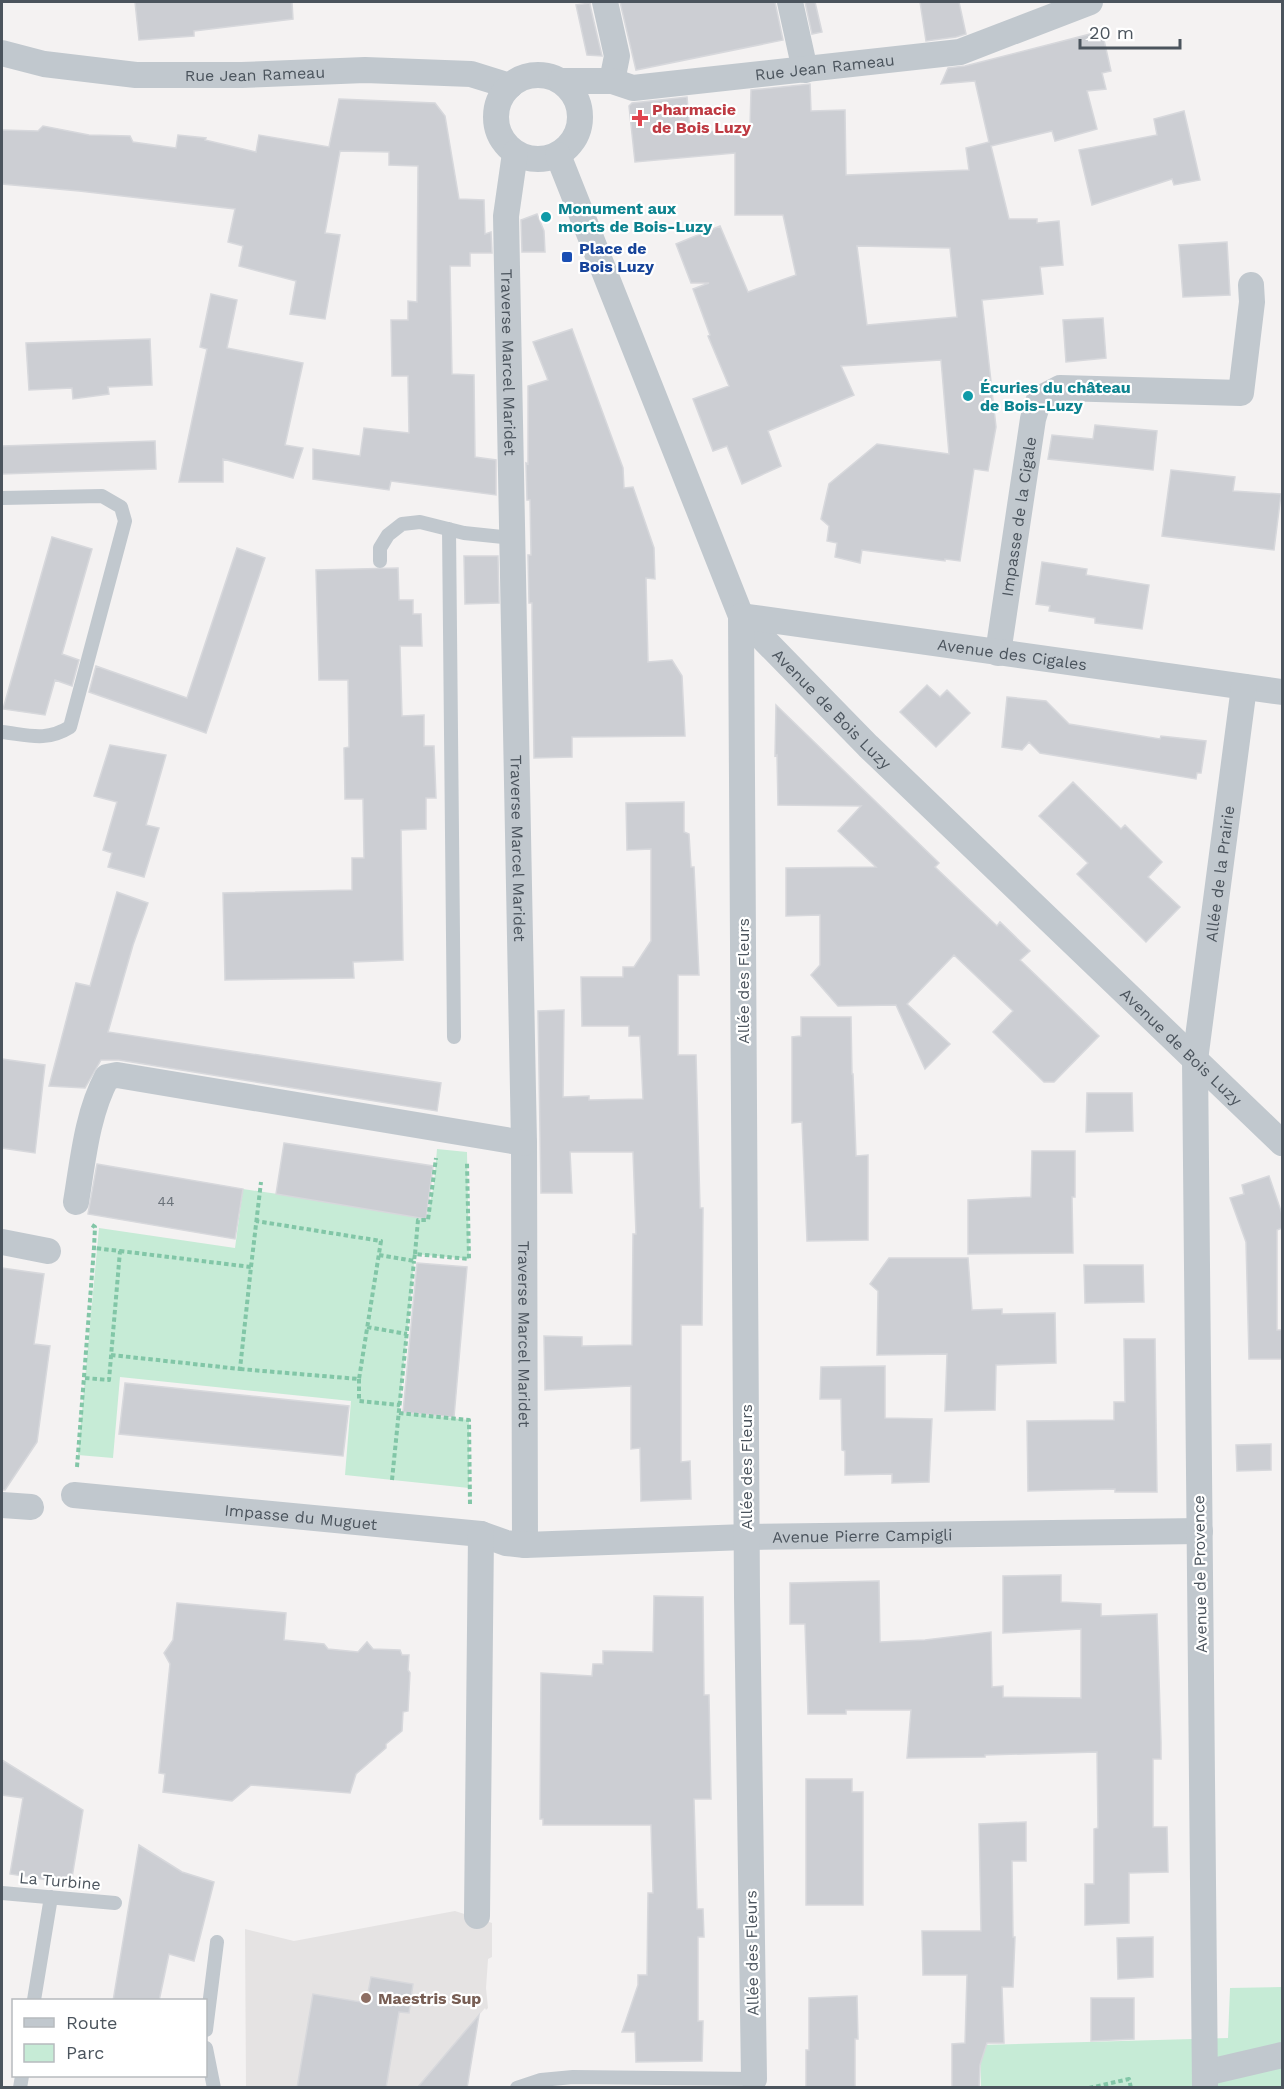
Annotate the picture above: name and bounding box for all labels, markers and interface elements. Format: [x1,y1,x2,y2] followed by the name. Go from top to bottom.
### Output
[1080,12,1180,50] scale bar
[1089,22,1134,43] text: 20 m
[754,50,896,84] street label: Rue Jean Rameau
[185,62,325,85] street label: Rue Jean Rameau
[652,100,752,137] place label: Pharmacie de Bois Luzy
[633,111,647,125] marker: Pharmacie de Bois Luzy
[558,199,713,236] place label: Monument aux morts de Bois-Luzy
[539,210,553,224] marker: Monument aux morts de Bois-Luzy
[579,239,655,276] place label: Place de Bois Luzy
[560,250,574,264] marker: Place de Bois Luzy
[498,269,520,456] street label: Traverse Marcel Maridet
[980,378,1131,415] place label: Écuries du château de Bois-Luzy
[961,389,975,403] marker: Écuries du château de Bois-Luzy
[997,435,1040,598] street label: Impasse de la Cigale
[936,634,1088,674] street label: Avenue des Cigales
[769,645,896,773] street label: Avenue de Bois Luzy
[507,755,530,942] street label: Traverse Marcel Maridet
[1201,804,1238,943] street label: Allée de la Prairie
[734,918,753,1044] street label: Allée des Fleurs
[1117,984,1247,1110] street label: Avenue de Bois Luzy
[157,1193,175,1209] house number: 44
[515,1241,534,1428] street label: Traverse Marcel Maridet
[737,1404,756,1530] street label: Allée des Fleurs
[1189,1495,1211,1653] street label: Avenue de Provence
[224,1500,379,1534] street label: Impasse du Muguet
[772,1525,953,1546] street label: Avenue Pierre Campigli
[18,1868,102,1894] street label: La Turbine
[741,1890,763,2016] street label: Allée des Fleurs
[378,1989,481,2008] place label: Maestris Sup
[359,1991,373,2005] marker: Maestris Sup
[12,1999,207,2077] legend
[66,2012,118,2033] text: Route
[66,2042,104,2063] text: Parc

